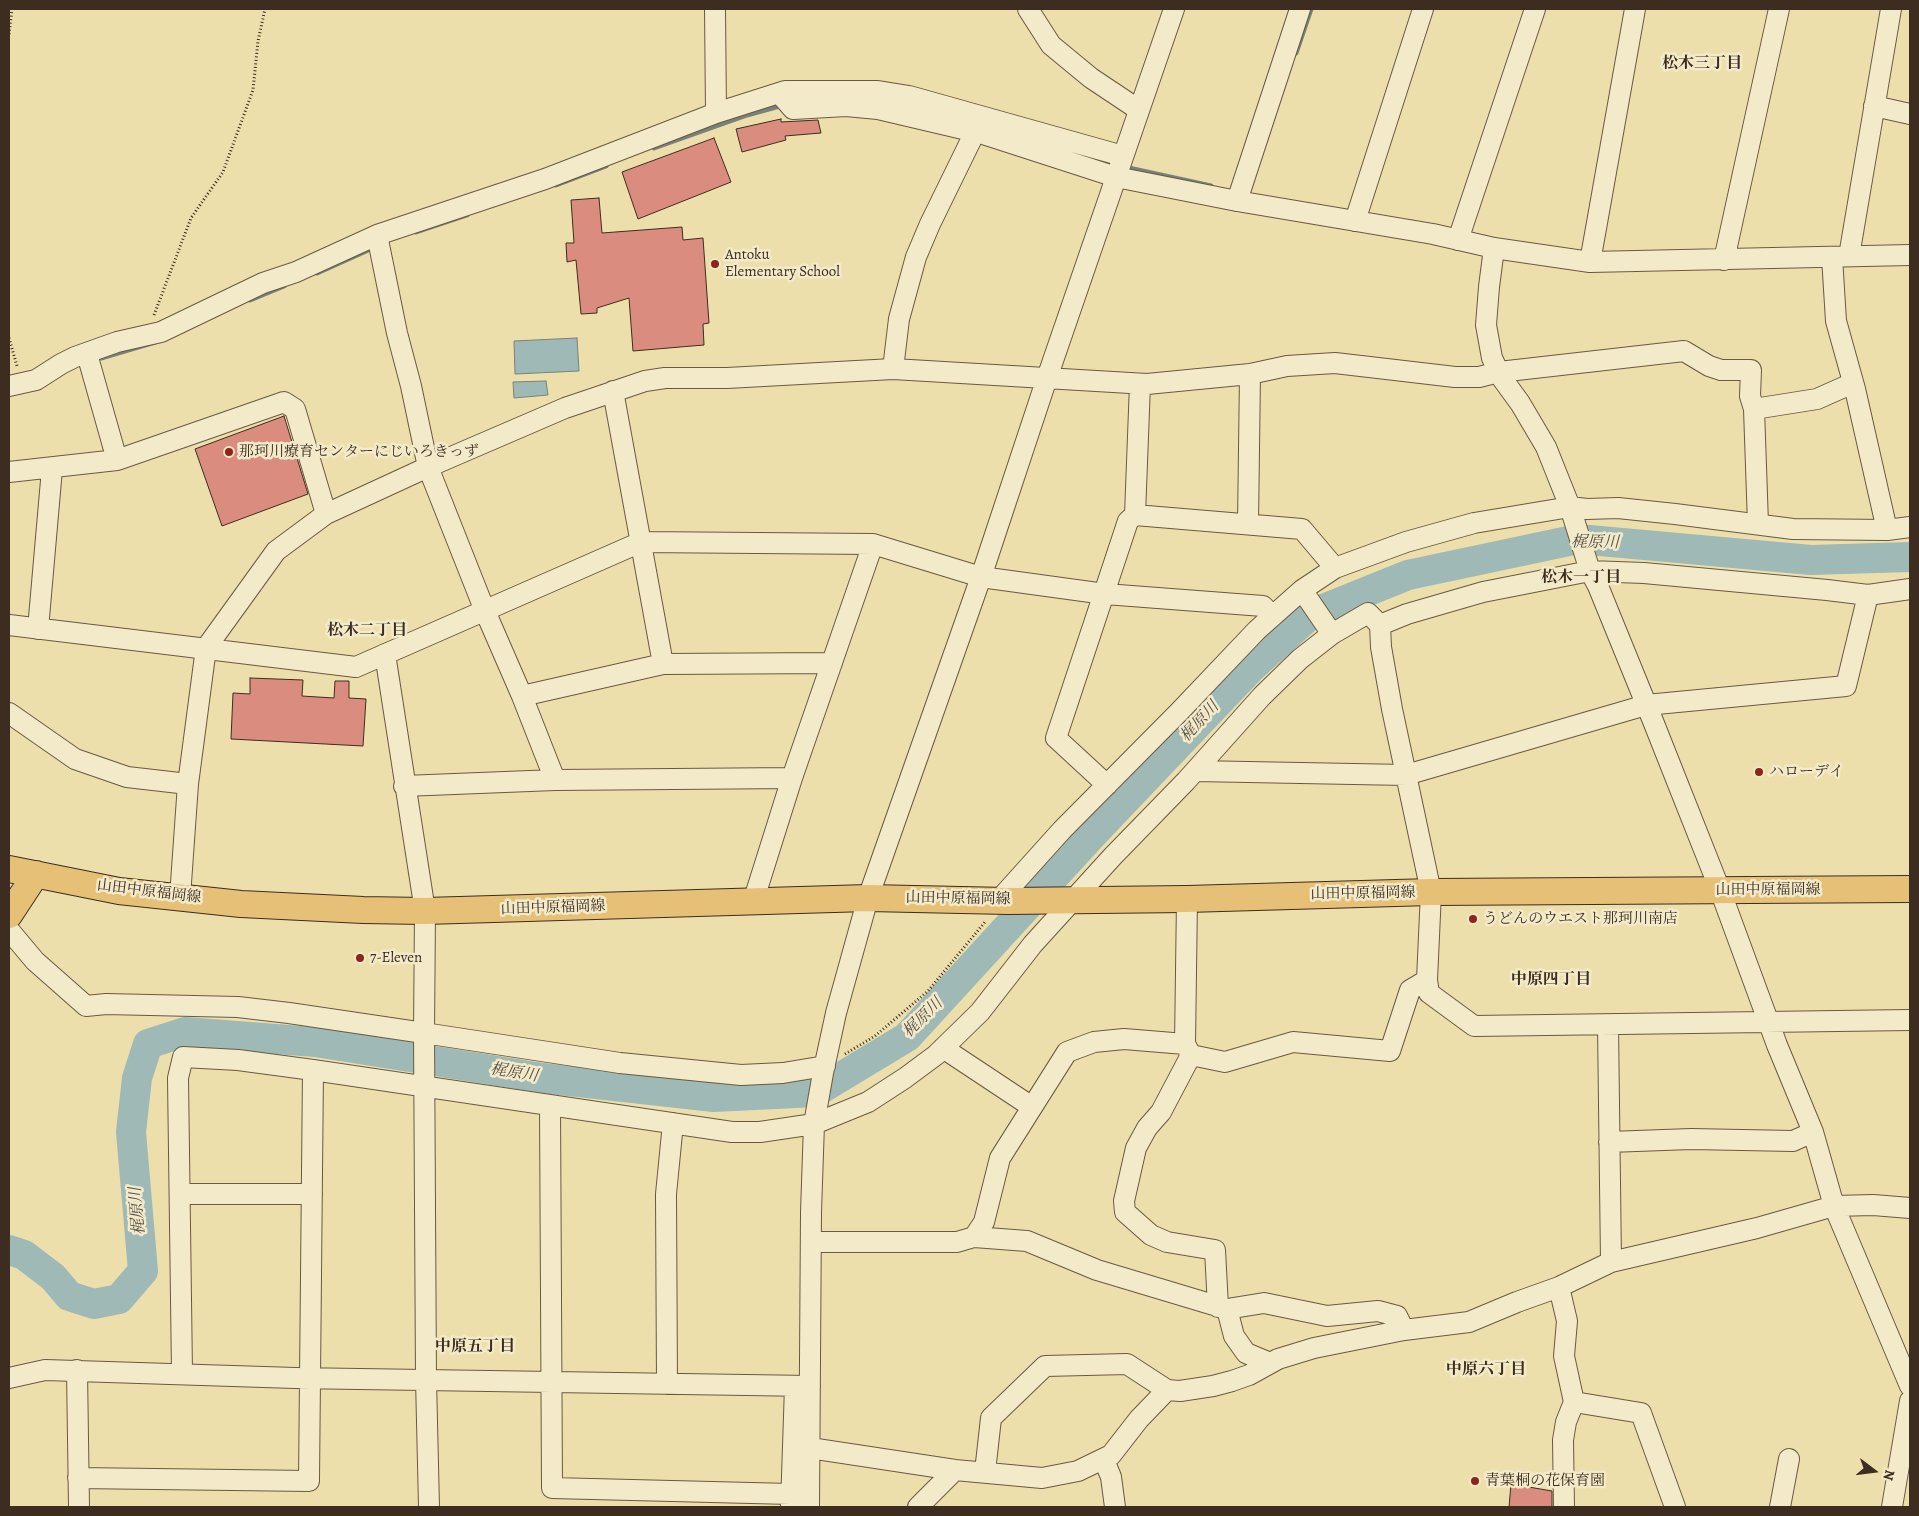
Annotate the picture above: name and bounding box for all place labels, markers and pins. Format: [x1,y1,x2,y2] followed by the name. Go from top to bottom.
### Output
[725,246,840,281] place label: Antoku Elementary School
[709,258,721,270] marker: Antoku Elementary School
[239,443,479,461] place label: 那珂川療育センターにじいろきっず
[223,446,235,458] marker: 那珂川療育センターにじいろきっず
[1769,763,1844,781] place label: ハローデイ
[1753,766,1765,778] marker: ハローデイ
[1483,910,1678,928] place label: うどんのウエスト那珂川南店
[1467,913,1479,925] marker: うどんのウエスト那珂川南店
[370,949,422,967] place label: 7-Eleven
[354,952,366,964] marker: 7-Eleven
[1485,1472,1605,1490] place label: 青葉桐の花保育園
[1469,1475,1481,1487] marker: 青葉桐の花保育園

